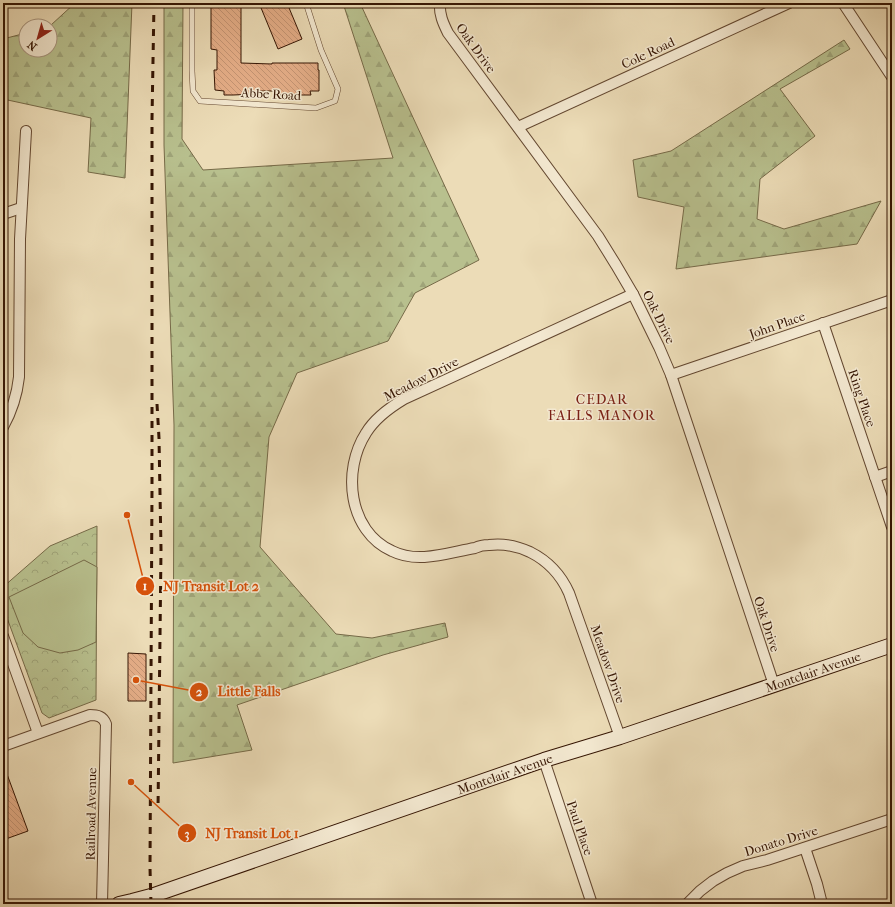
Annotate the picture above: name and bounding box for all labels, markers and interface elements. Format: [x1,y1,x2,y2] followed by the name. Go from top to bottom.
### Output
[18,18,58,58] north arrow
[453,20,499,76] street label: Oak Drive
[619,34,678,72] street label: Cole Road
[25,37,40,53] text: N
[240,85,302,103] street label: Abbe Road
[640,288,679,347] street label: Oak Drive
[746,308,808,342] street label: John Place
[381,353,461,404] street label: Meadow Drive
[845,367,879,429] street label: Ring Place
[548,391,656,424] district label: CEDAR FALLS MANOR
[135,573,267,599] callout: NJ Transit Lot 2
[163,578,259,595] text: NJ Transit Lot 2
[143,579,147,593] text: 1
[751,594,783,654] street label: Oak Drive
[588,623,629,706] street label: Meadow Drive
[763,648,863,695] street label: Montclair Avenue
[189,679,288,705] callout: Little Falls
[218,683,281,700] text: Little Falls
[196,685,203,699] text: 2
[455,750,555,797] street label: Montclair Avenue
[83,767,99,861] street label: Railroad Avenue
[564,799,597,858] street label: Paul Place
[177,820,307,846] callout: NJ Transit Lot 1
[743,823,820,859] street label: Donato Drive
[205,825,299,842] text: NJ Transit Lot 1
[185,827,190,842] text: 3

